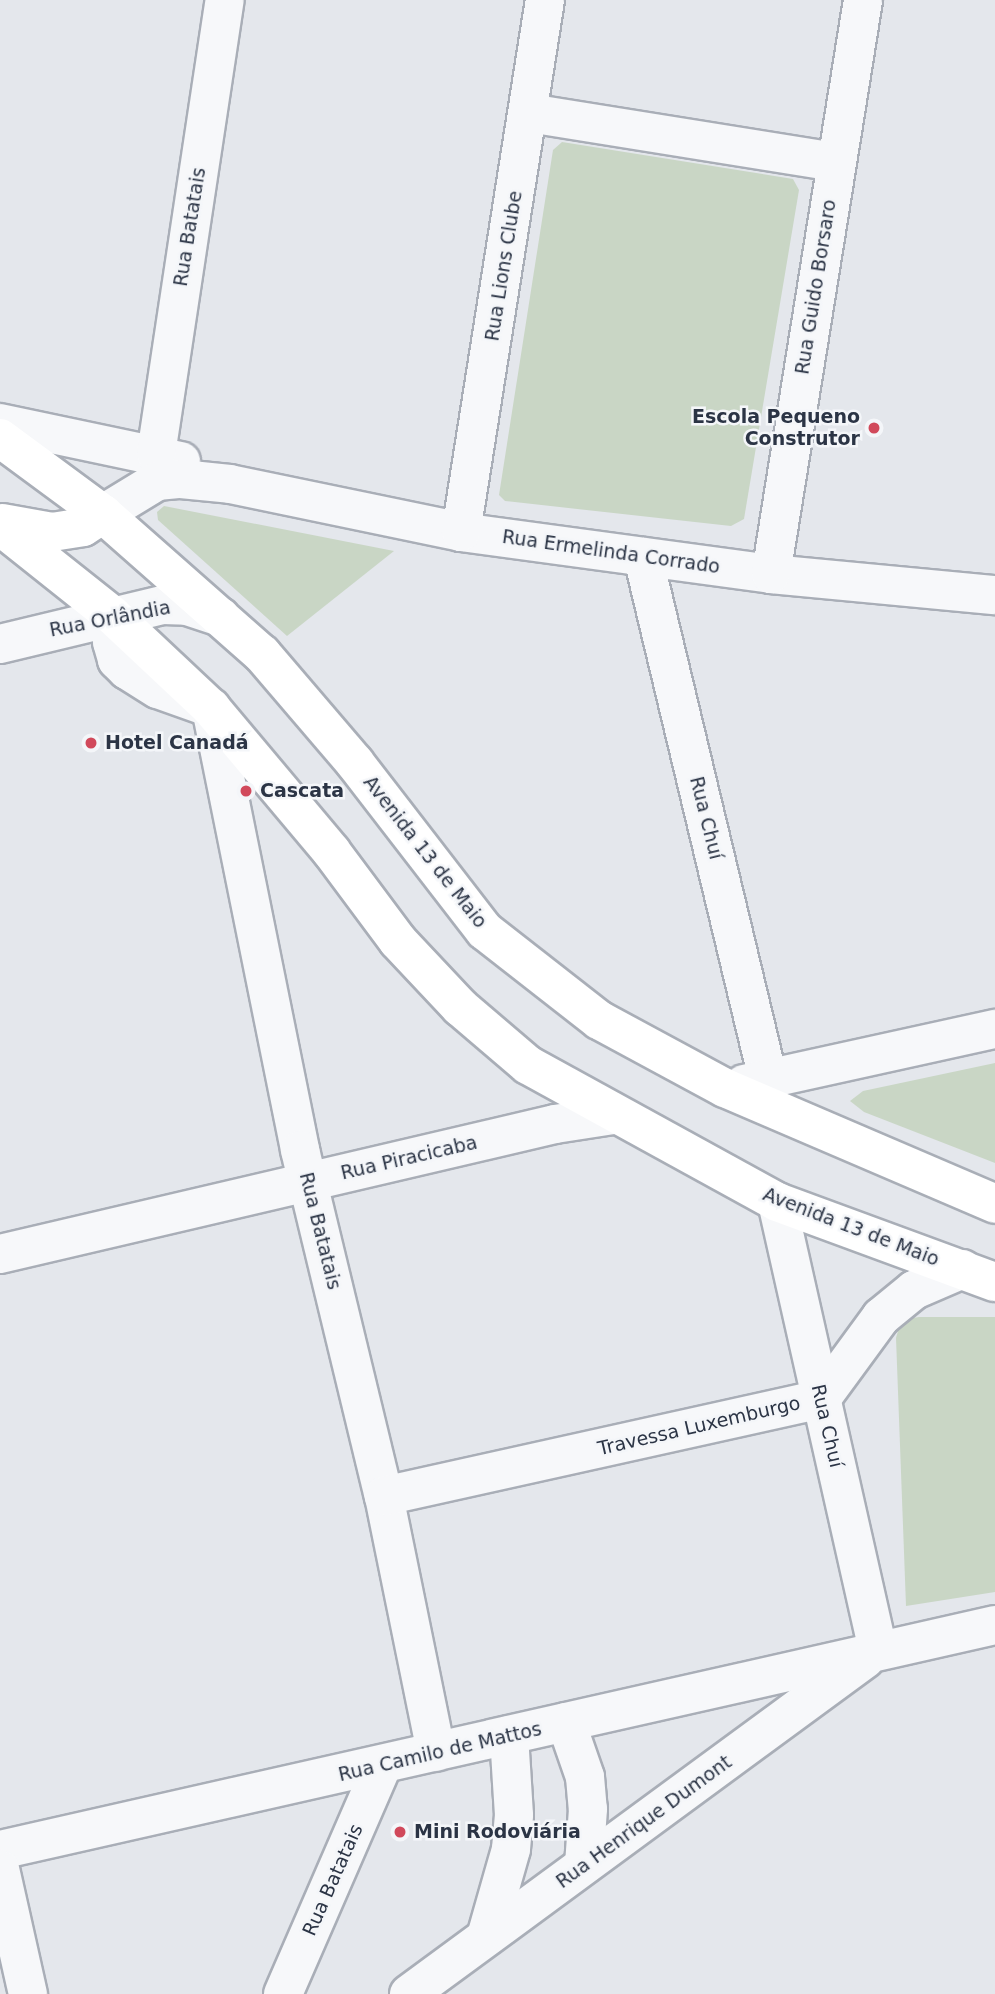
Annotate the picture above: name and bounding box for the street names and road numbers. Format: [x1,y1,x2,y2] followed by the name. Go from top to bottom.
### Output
[169,166,211,288] street label: Rua Batatais
[481,189,527,343] street label: Rua Lions Clube
[791,198,841,376] street label: Rua Guido Borsaro
[501,525,721,579] street label: Rua Ermelinda Corrado
[48,596,172,642] street label: Rua Orlândia
[359,771,491,933] street label: Avenida 13 de Maio
[685,774,727,862] street label: Rua Chuí
[339,1131,479,1185] street label: Rua Piracicaba
[294,1170,346,1292] street label: Rua Batatais
[760,1183,942,1271] street label: Avenida 13 de Maio
[806,1382,848,1470] street label: Rua Chuí
[596,1392,802,1460] street label: Travessa Luxemburgo
[336,1718,544,1786] street label: Rua Camilo de Mattos
[552,1751,736,1893] street label: Rua Henrique Dumont
[298,1820,368,1940] street label: Rua Batatais

